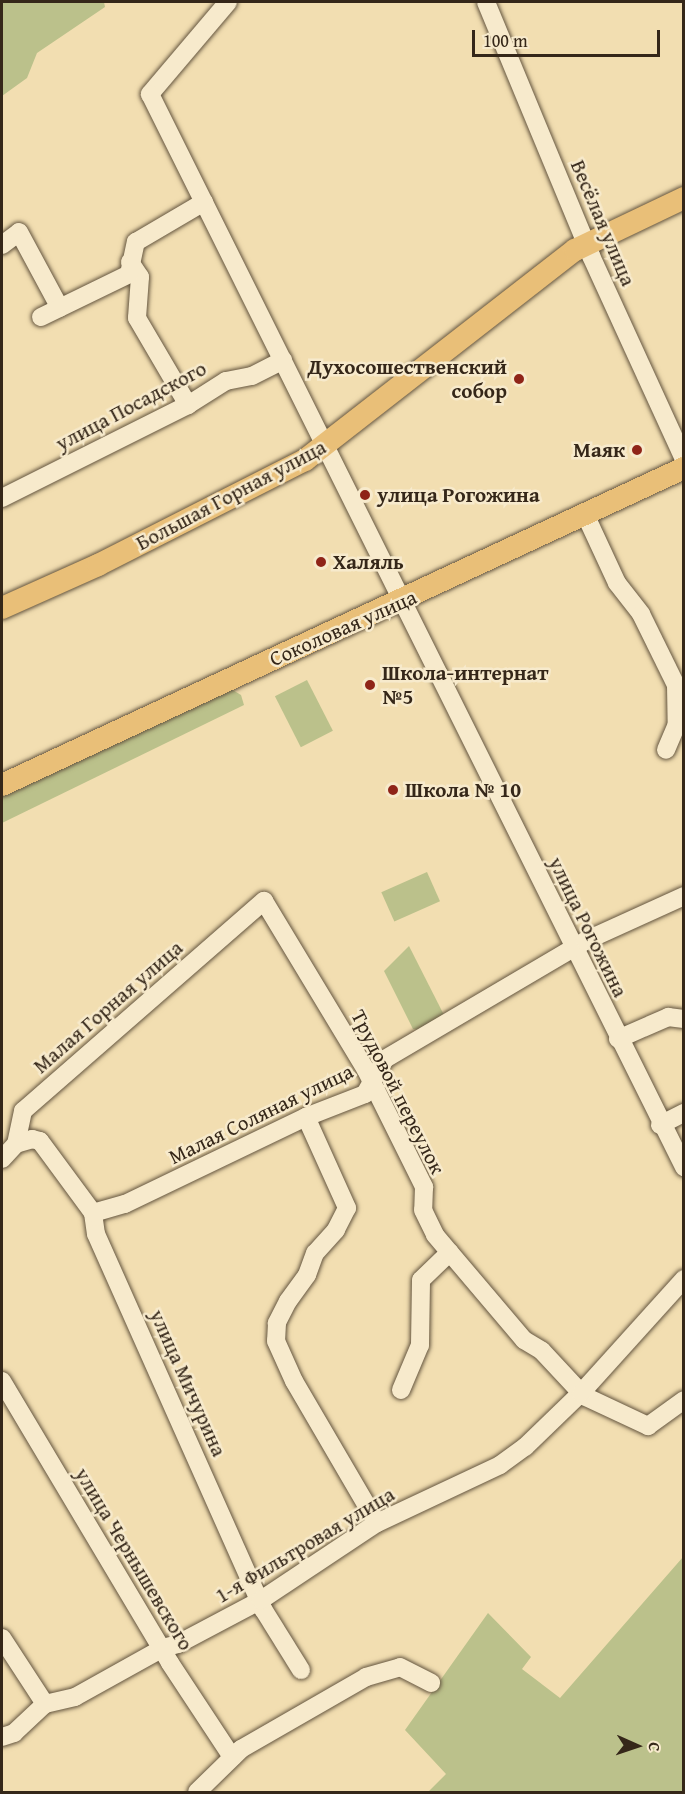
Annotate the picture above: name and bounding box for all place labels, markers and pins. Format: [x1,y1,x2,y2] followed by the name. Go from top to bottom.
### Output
[308,354,507,404] place label: Духосошественский собор
[512,372,526,386] marker: Духосошественский собор
[573,437,625,463] place label: Маяк
[630,443,644,457] marker: Маяк
[377,482,540,508] place label: улица Рогожина
[358,488,372,502] marker: улица Рогожина
[333,549,404,575] place label: Халяль
[314,555,328,569] marker: Халяль
[382,660,549,710] place label: Школа-интернат №5
[363,678,377,692] marker: Школа-интернат №5
[405,777,521,803] place label: Школа № 10
[386,783,400,797] marker: Школа № 10

